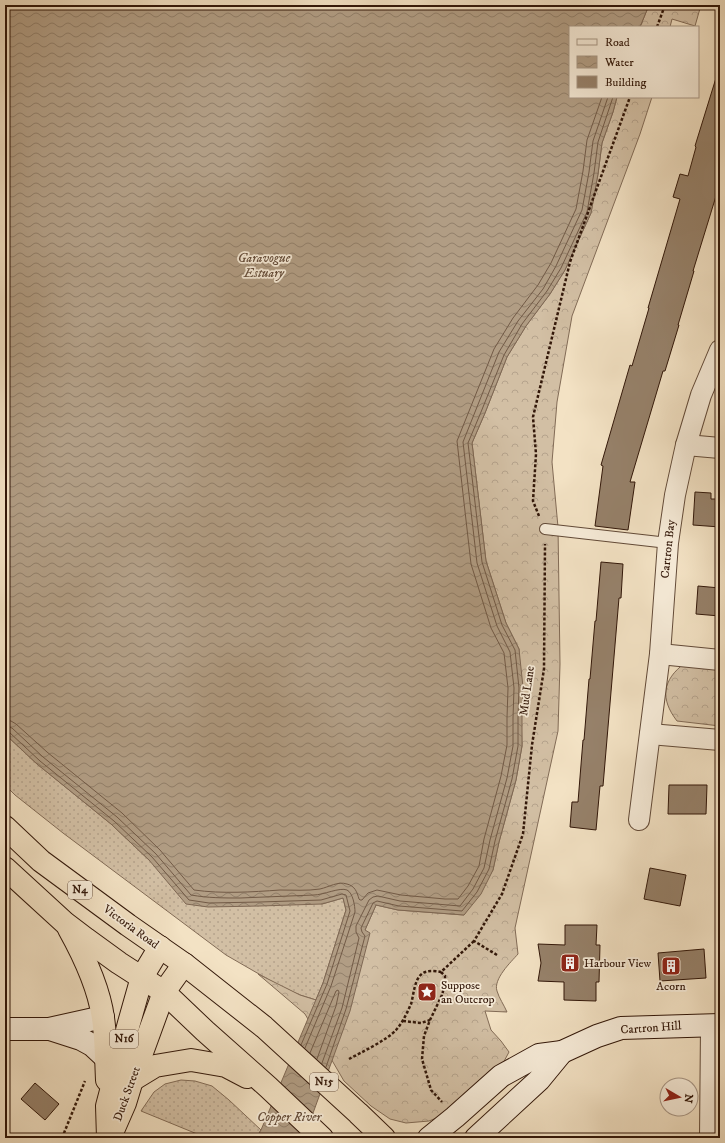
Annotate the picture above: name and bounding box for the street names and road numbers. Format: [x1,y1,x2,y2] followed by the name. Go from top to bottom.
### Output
[657,519,679,579] street label: Cartron Bay
[516,665,538,717] street label: Mud Lane
[68,881,92,899] road number: N4
[99,901,162,952] street label: Victoria Road
[620,1018,682,1038] street label: Cartron Hill
[110,1030,138,1048] road number: N16
[110,1065,144,1123] street label: Duck Street
[310,1073,338,1091] road number: N15

